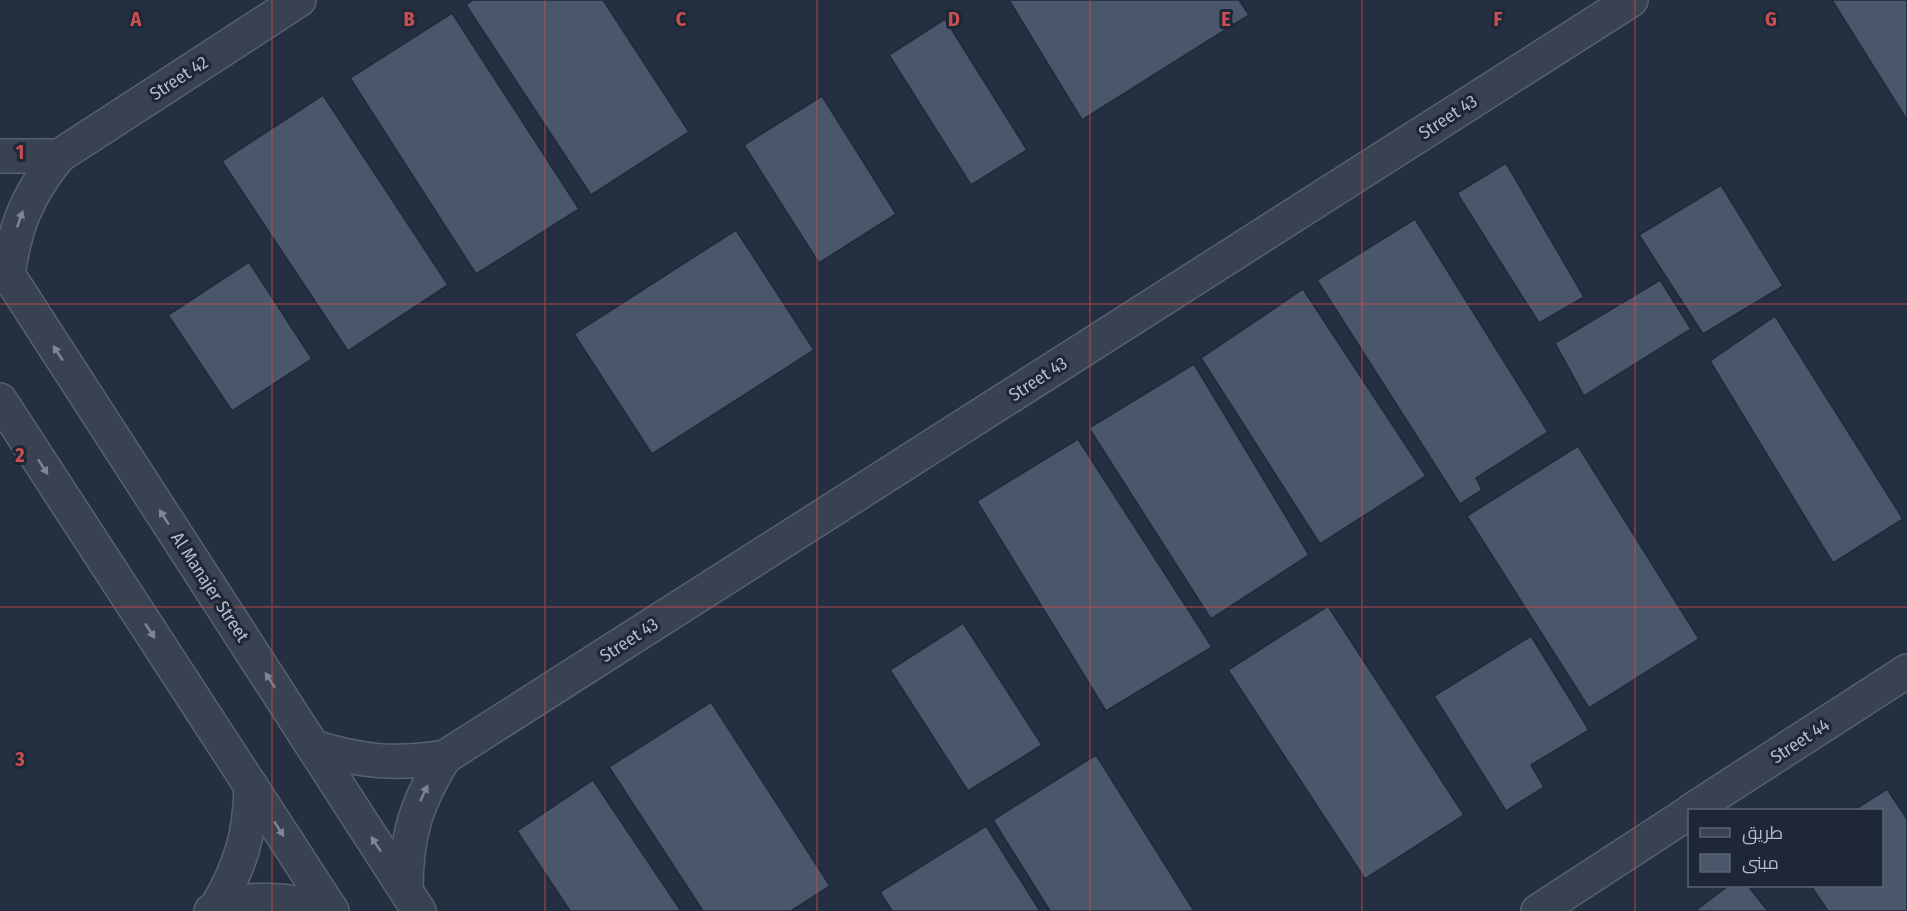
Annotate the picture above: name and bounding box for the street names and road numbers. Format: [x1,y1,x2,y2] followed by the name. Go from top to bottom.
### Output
[146,51,212,105] street label: Street 42
[1415,90,1481,144] street label: Street 43
[1005,352,1071,406] street label: Street 43
[166,528,254,646] street label: Al Manajer Street
[596,613,662,667] street label: Street 43
[1766,714,1834,768] street label: Street 44

